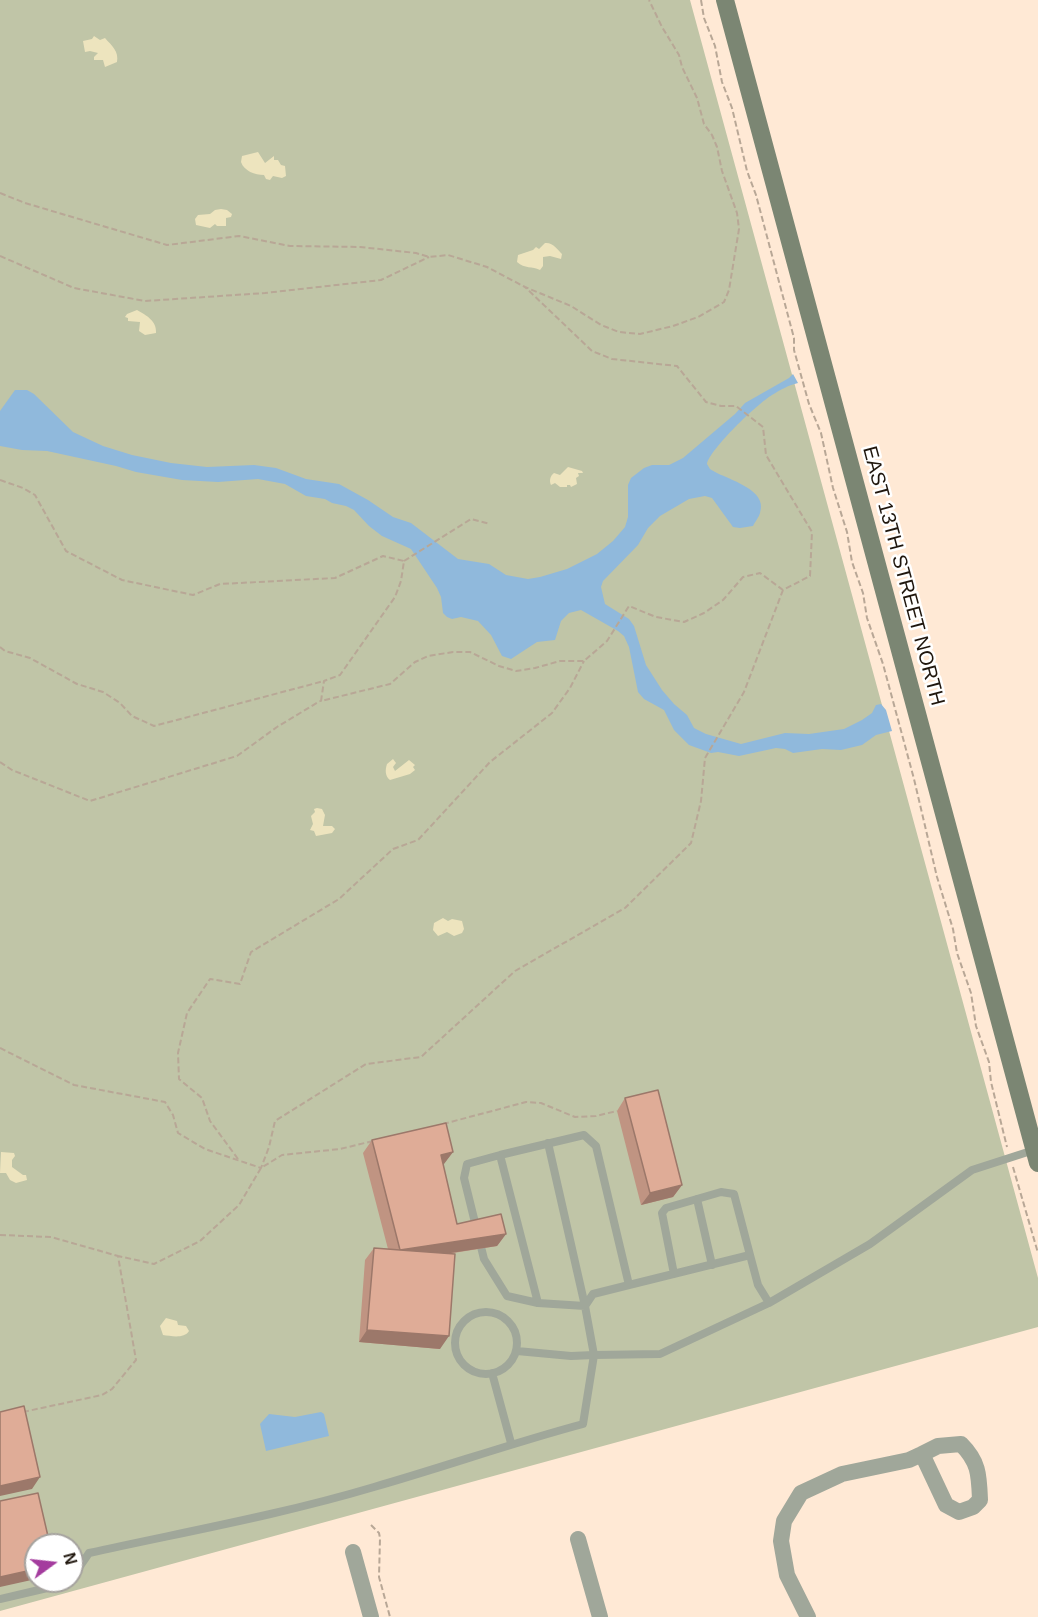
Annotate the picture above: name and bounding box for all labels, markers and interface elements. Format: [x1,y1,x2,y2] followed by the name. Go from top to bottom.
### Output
[857,444,949,708] street label: EAST 13TH STREET NORTH
[24,1533,84,1593] north arrow
[60,1551,80,1567] text: N

